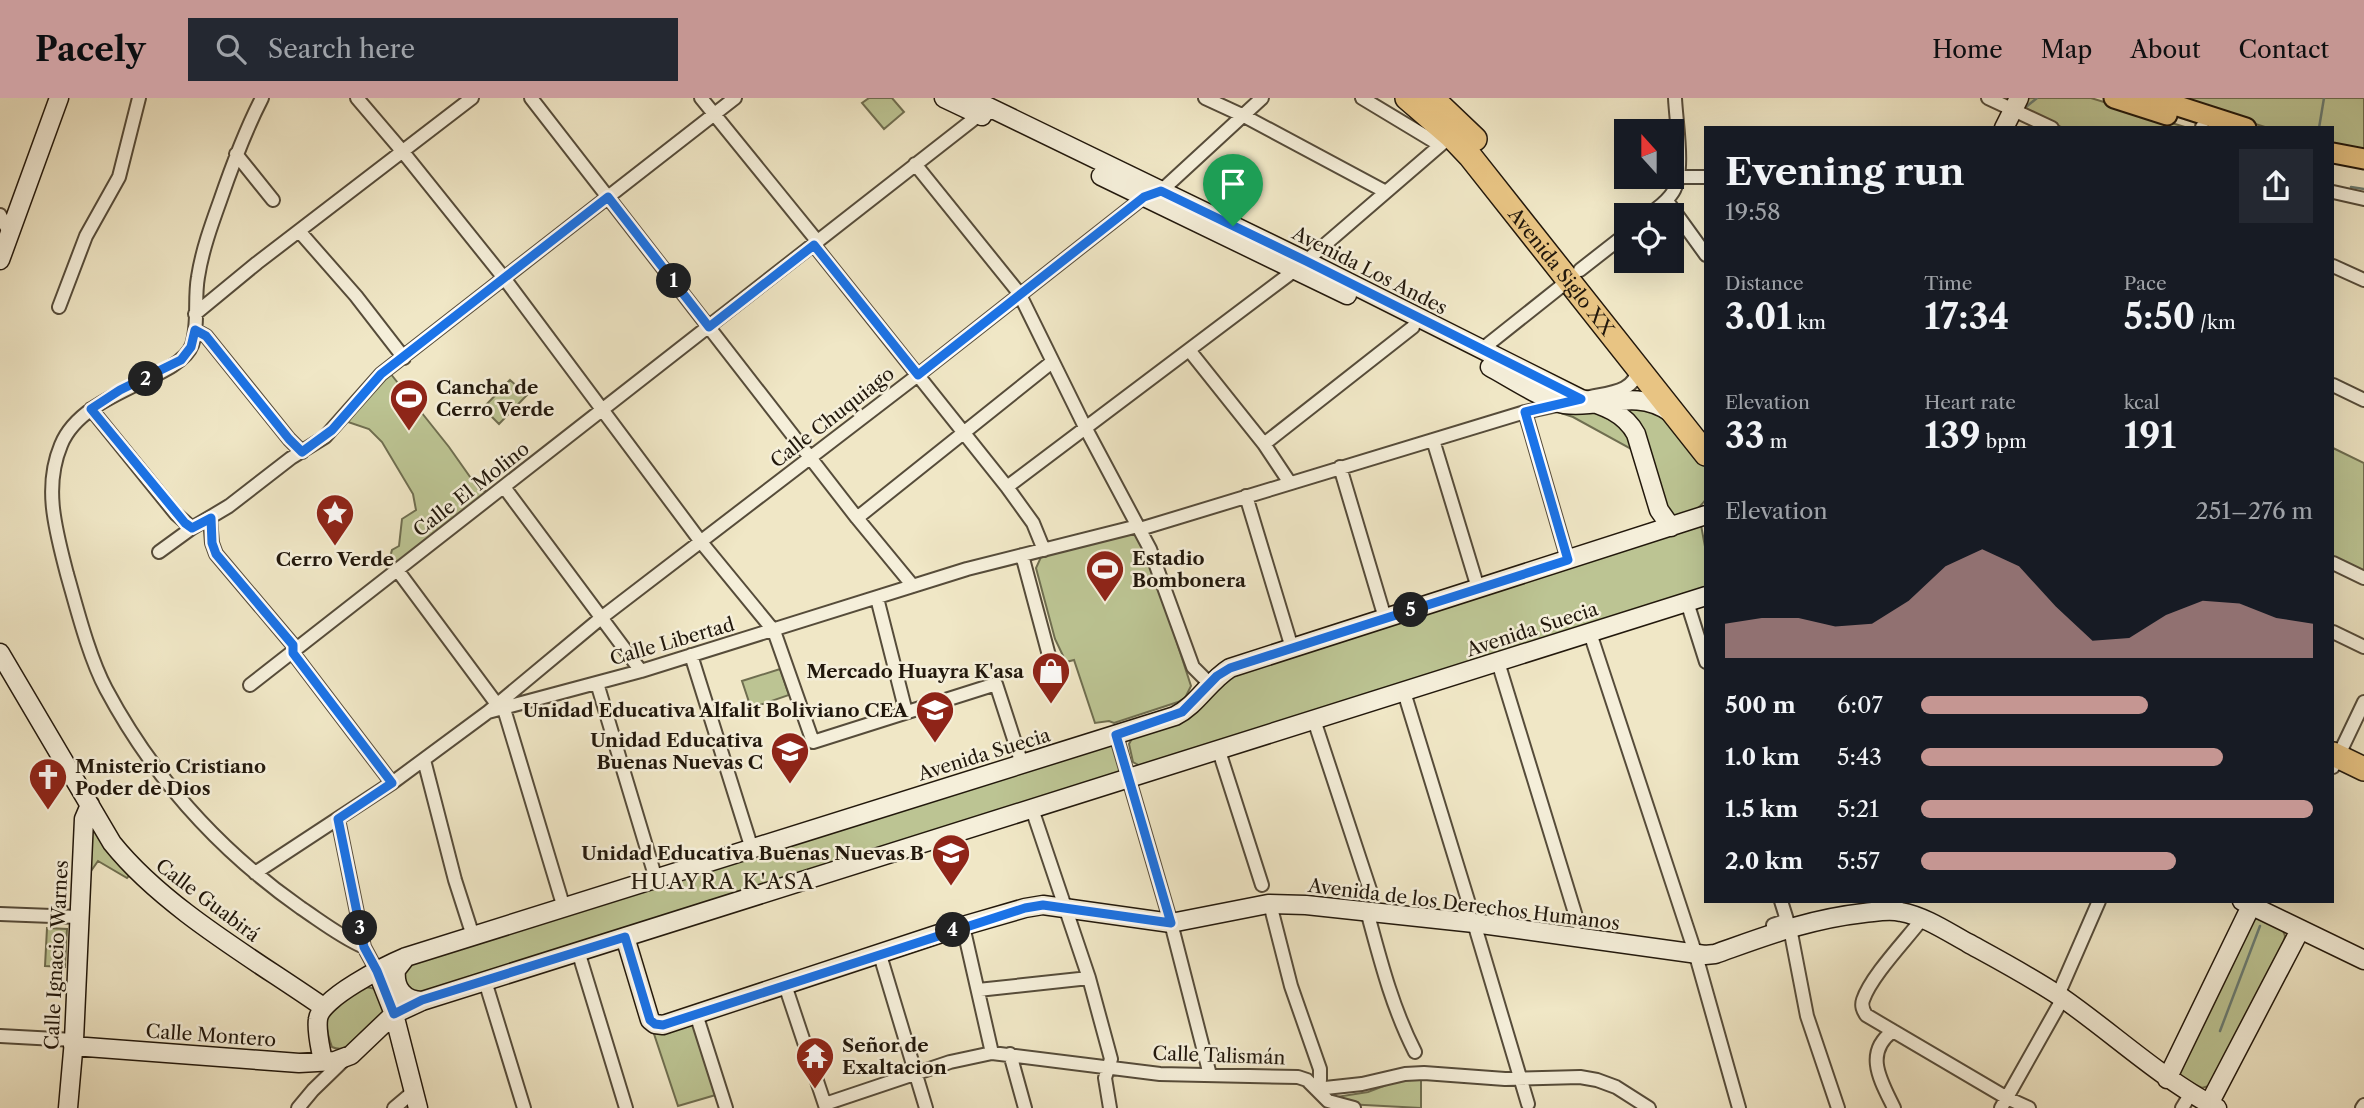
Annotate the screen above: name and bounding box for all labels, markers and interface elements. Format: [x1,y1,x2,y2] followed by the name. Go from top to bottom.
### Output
[188,18,678,81] search box
[35,29,146,70] text: Pacely
[212,30,250,68] icon: search
[268,33,415,65] text: Search here
[1932,35,2003,64] text: Home
[2041,35,2092,64] text: Map
[2130,35,2201,64] text: About
[2239,35,2329,64] text: Contact
[1614,119,1684,189] north arrow
[1614,119,1684,273] map controls
[1725,148,1965,195] text: Evening run
[2239,149,2313,223] button: share
[1203,154,1263,226] pin
[1214,165,1252,203] icon: arrive
[1725,198,1781,226] text: 19:58
[1503,202,1619,341] street label: Avenida Siglo XX
[1614,203,1684,273] button: locate
[1288,221,1451,319] street label: Avenida Los Andes
[656,264,692,298] pin: 1
[669,269,678,292] text: 1
[1725,272,1804,295] text: Distance
[1924,272,1972,295] text: Time
[2124,272,2167,295] text: Pace
[1725,295,1792,338] text: 3.01
[1924,295,2009,338] text: 17:34
[2124,295,2195,338] text: 5:50
[1792,311,1826,334] text: km
[2195,311,2236,334] text: /km
[128,362,164,396] pin: 2
[766,362,899,473] street label: Calle Chuquiago
[140,367,151,390] text: 2
[436,376,554,421] place label: Cancha de Cerro Verde
[388,377,430,432] sports icon: Cancha de Cerro Verde
[1725,391,1810,414] text: Elevation
[1924,391,2016,414] text: Heart rate
[2124,391,2160,414] text: kcal
[1725,414,1765,457] text: 33
[1924,414,1981,457] text: 139
[2124,414,2176,457] text: 191
[1765,430,1787,453] text: m
[1981,430,2027,453] text: bpm
[409,437,534,542] street label: Calle El Molino
[314,492,356,547] place icon: Cerro Verde
[1725,497,1828,525] text: Elevation
[2195,497,2313,525] text: 251–276 m
[1132,547,1247,592] place label: Estadio Bombonera
[276,548,394,571] place label: Cerro Verde
[1084,548,1126,603] sports icon: Estadio Bombonera
[1394,592,1428,628] pin: 5
[1463,597,1601,662] street label: Avenida Suecia
[1405,598,1416,621] text: 5
[607,613,737,670] street label: Calle Libertad
[1030,650,1072,705] shop icon: Mercado Huayra K'asa
[807,660,1025,683] place label: Mercado Huayra K'asa
[914,689,956,744] school or university icon: Unidad Educativa Alfalit Boliviano CEA
[1725,691,1796,719] text: 500 m
[1837,691,1883,719] text: 6:07
[523,699,909,722] place label: Unidad Educativa Alfalit Boliviano CEA
[914,723,1053,786] street label: Avenida Suecia
[590,729,764,774] place label: Unidad Educativa Buenas Nuevas C
[769,730,811,785] school or university icon: Unidad Educativa Buenas Nuevas C
[1725,743,1800,771] text: 1.0 km
[1837,743,1882,771] text: 5:43
[75,755,266,800] place label: Mnisterio Cristiano Poder de Dios
[27,756,69,811] church icon: Mnisterio Cristiano Poder de Dios
[1725,795,1798,823] text: 1.5 km
[1837,795,1879,823] text: 5:21
[930,832,972,887] school or university icon: Unidad Educativa Buenas Nuevas B
[581,842,924,865] place label: Unidad Educativa Buenas Nuevas B
[1725,847,1803,875] text: 2.0 km
[1837,847,1880,875] text: 5:57
[151,854,264,947] street label: Calle Guabirá
[40,859,73,1051] street label: Calle Ignacio Warnes
[631,869,815,894] district label: HUAYRA K'ASA
[1306,874,1621,935] street label: Avenida de los Derechos Humanos
[342,910,378,946] pin: 3
[936,912,970,948] pin: 4
[354,916,365,939] text: 3
[947,918,958,941] text: 4
[145,1019,277,1052] street label: Calle Montero
[842,1034,947,1079] place label: Señor de Exaltacion
[794,1035,836,1090] temple icon: Señor de Exaltacion
[1152,1042,1286,1069] street label: Calle Talismán

